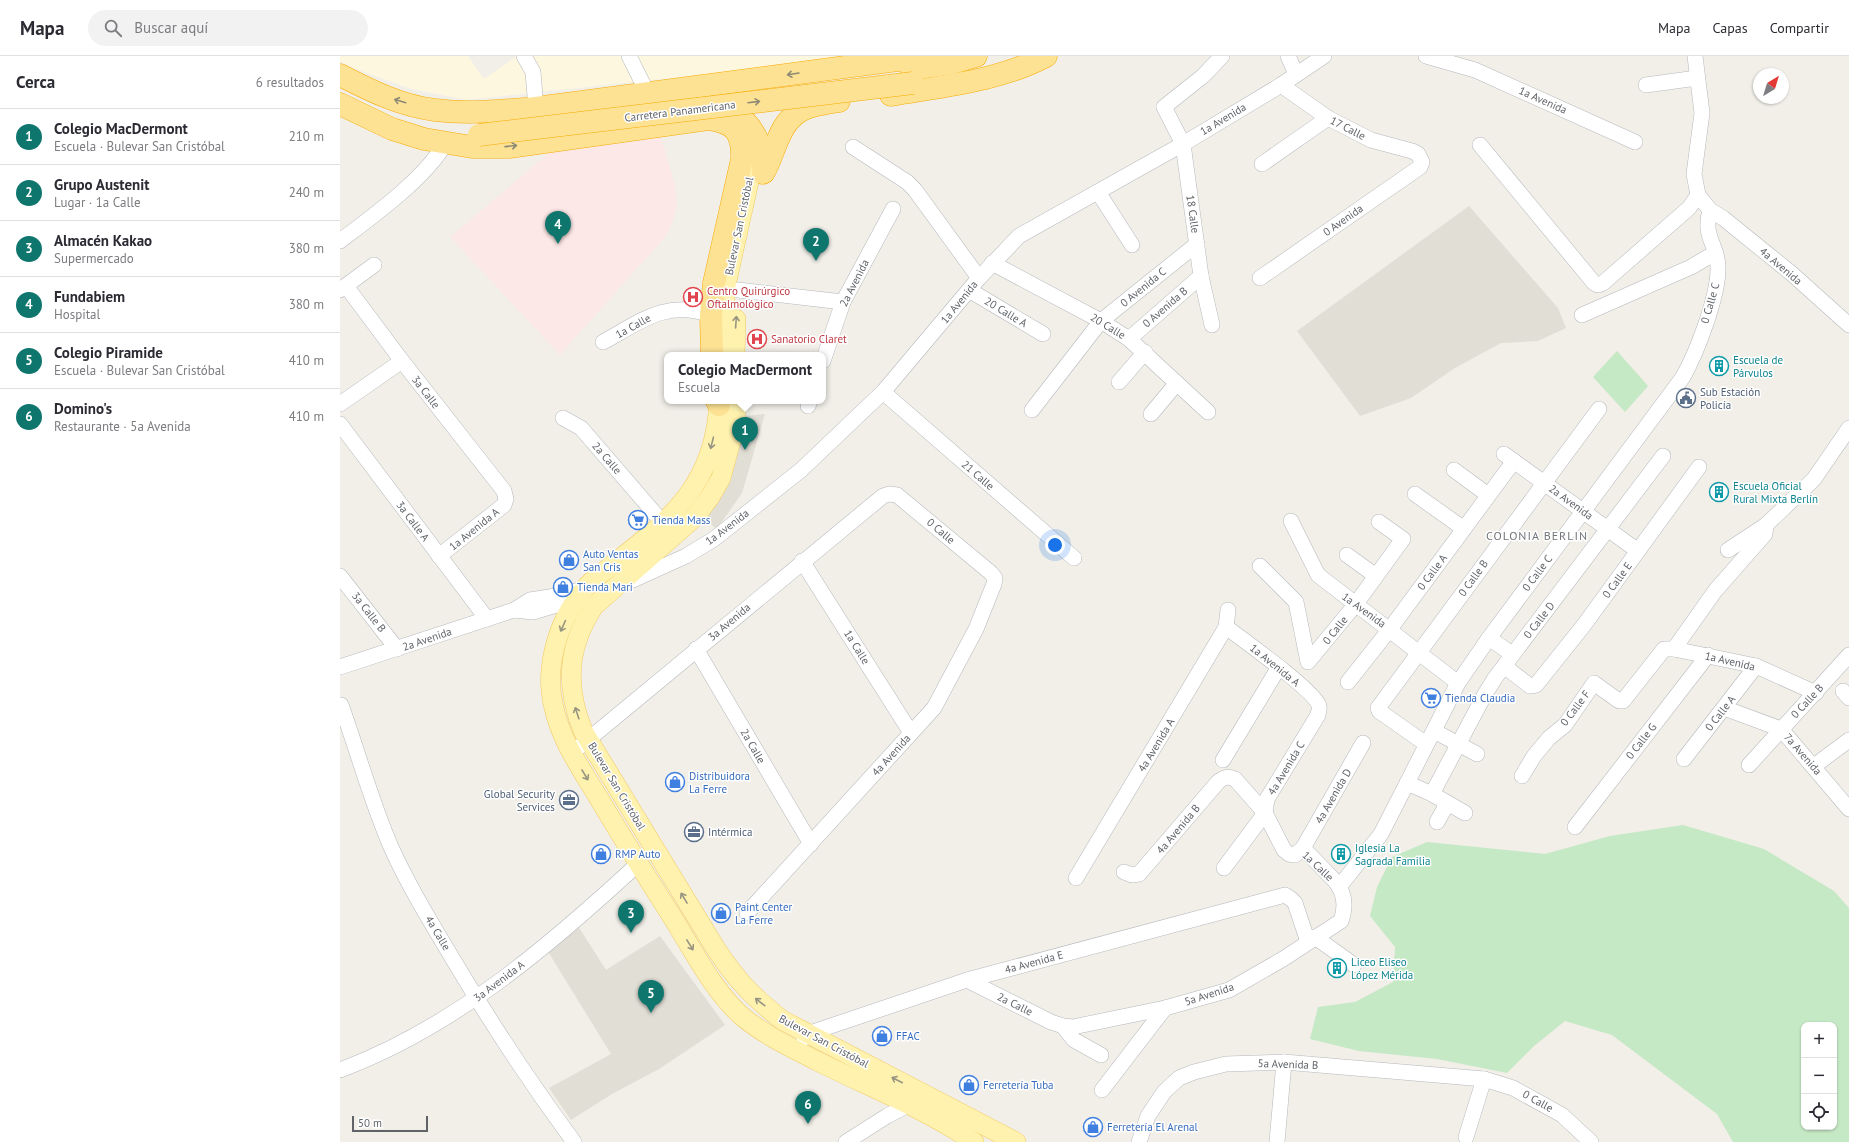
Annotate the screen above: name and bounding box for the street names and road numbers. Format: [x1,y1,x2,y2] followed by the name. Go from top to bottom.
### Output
[1517,83,1569,117] street label: 1a Avenida
[624,97,736,125] street label: Carretera Panamericana
[1197,100,1249,138] street label: 1a Avenida
[1328,113,1368,143] street label: 17 Calle
[722,175,756,276] street label: Bulevar San Cristóbal
[1183,194,1203,234] street label: 18 Calle
[1320,201,1366,239] street label: 0 Avenida
[1757,244,1805,288] street label: 4a Avenida
[836,257,872,309] street label: 2a Avenida
[1117,264,1169,310] street label: 0 Avenida C
[937,278,981,326] street label: 1a Avenida
[1698,281,1722,325] street label: 0 Calle C
[1140,284,1190,330] street label: 0 Avenida B
[982,294,1030,331] street label: 20 Calle A
[613,310,653,341] street label: 1a Calle
[1088,310,1128,342] street label: 20 Calle
[409,373,443,412] street label: 3a Calle
[589,439,625,477] street label: 2a Calle
[959,457,997,493] street label: 21 Calle
[1546,481,1596,523] street label: 2a Avenida
[393,498,433,544] street label: 3a Calle A
[446,504,502,553] street label: 1a Avenida A
[702,506,752,548] street label: 1a Avenida
[924,515,958,547] street label: 0 Calle
[1414,551,1450,593] street label: 0 Calle A
[1519,552,1555,594] street label: 0 Calle C
[1455,557,1491,599] street label: 0 Calle B
[1599,559,1635,601] street label: 0 Calle E
[349,589,389,635] street label: 3a Calle B
[1339,589,1389,631] street label: 1a Avenida
[1520,599,1558,641] street label: 0 Calle D
[705,600,753,644] street label: 3a Avenida
[1319,613,1351,647] street label: 0 Calle
[401,624,453,654] street label: 2a Avenida
[841,627,873,667] street label: 1a Calle
[1247,641,1303,690] street label: 1a Avenida A
[1703,648,1757,674] street label: 1a Avenida
[1788,681,1826,721] street label: 0 Calle B
[1557,687,1593,729] street label: 0 Calle F
[1702,692,1739,734] street label: 0 Calle A
[1134,715,1178,774] street label: 4a Avenida A
[1623,720,1660,762] street label: 0 Calle G
[737,726,769,766] street label: 2a Calle
[1781,730,1825,778] street label: 7a Avenida
[869,731,913,779] street label: 4a Avenida
[1264,738,1308,798] street label: 4a Avenida C
[585,739,649,833] street label: Bulevar San Cristóbal
[1312,766,1354,826] street label: 4a Avenida D
[1153,801,1203,857] street label: 4a Avenida B
[1299,848,1337,884] street label: 1a Calle
[422,913,454,953] street label: 4a Calle
[1003,947,1065,977] street label: 4a Avenida E
[471,957,528,1005] street label: 3a Avenida A
[1182,979,1236,1009] street label: 5a Avenida
[995,989,1035,1019] street label: 2a Calle
[777,1011,872,1071] street label: Bulevar San Cristóbal
[1257,1056,1319,1072] street label: 5a Avenida B
[1520,1087,1556,1115] street label: 0 Calle

